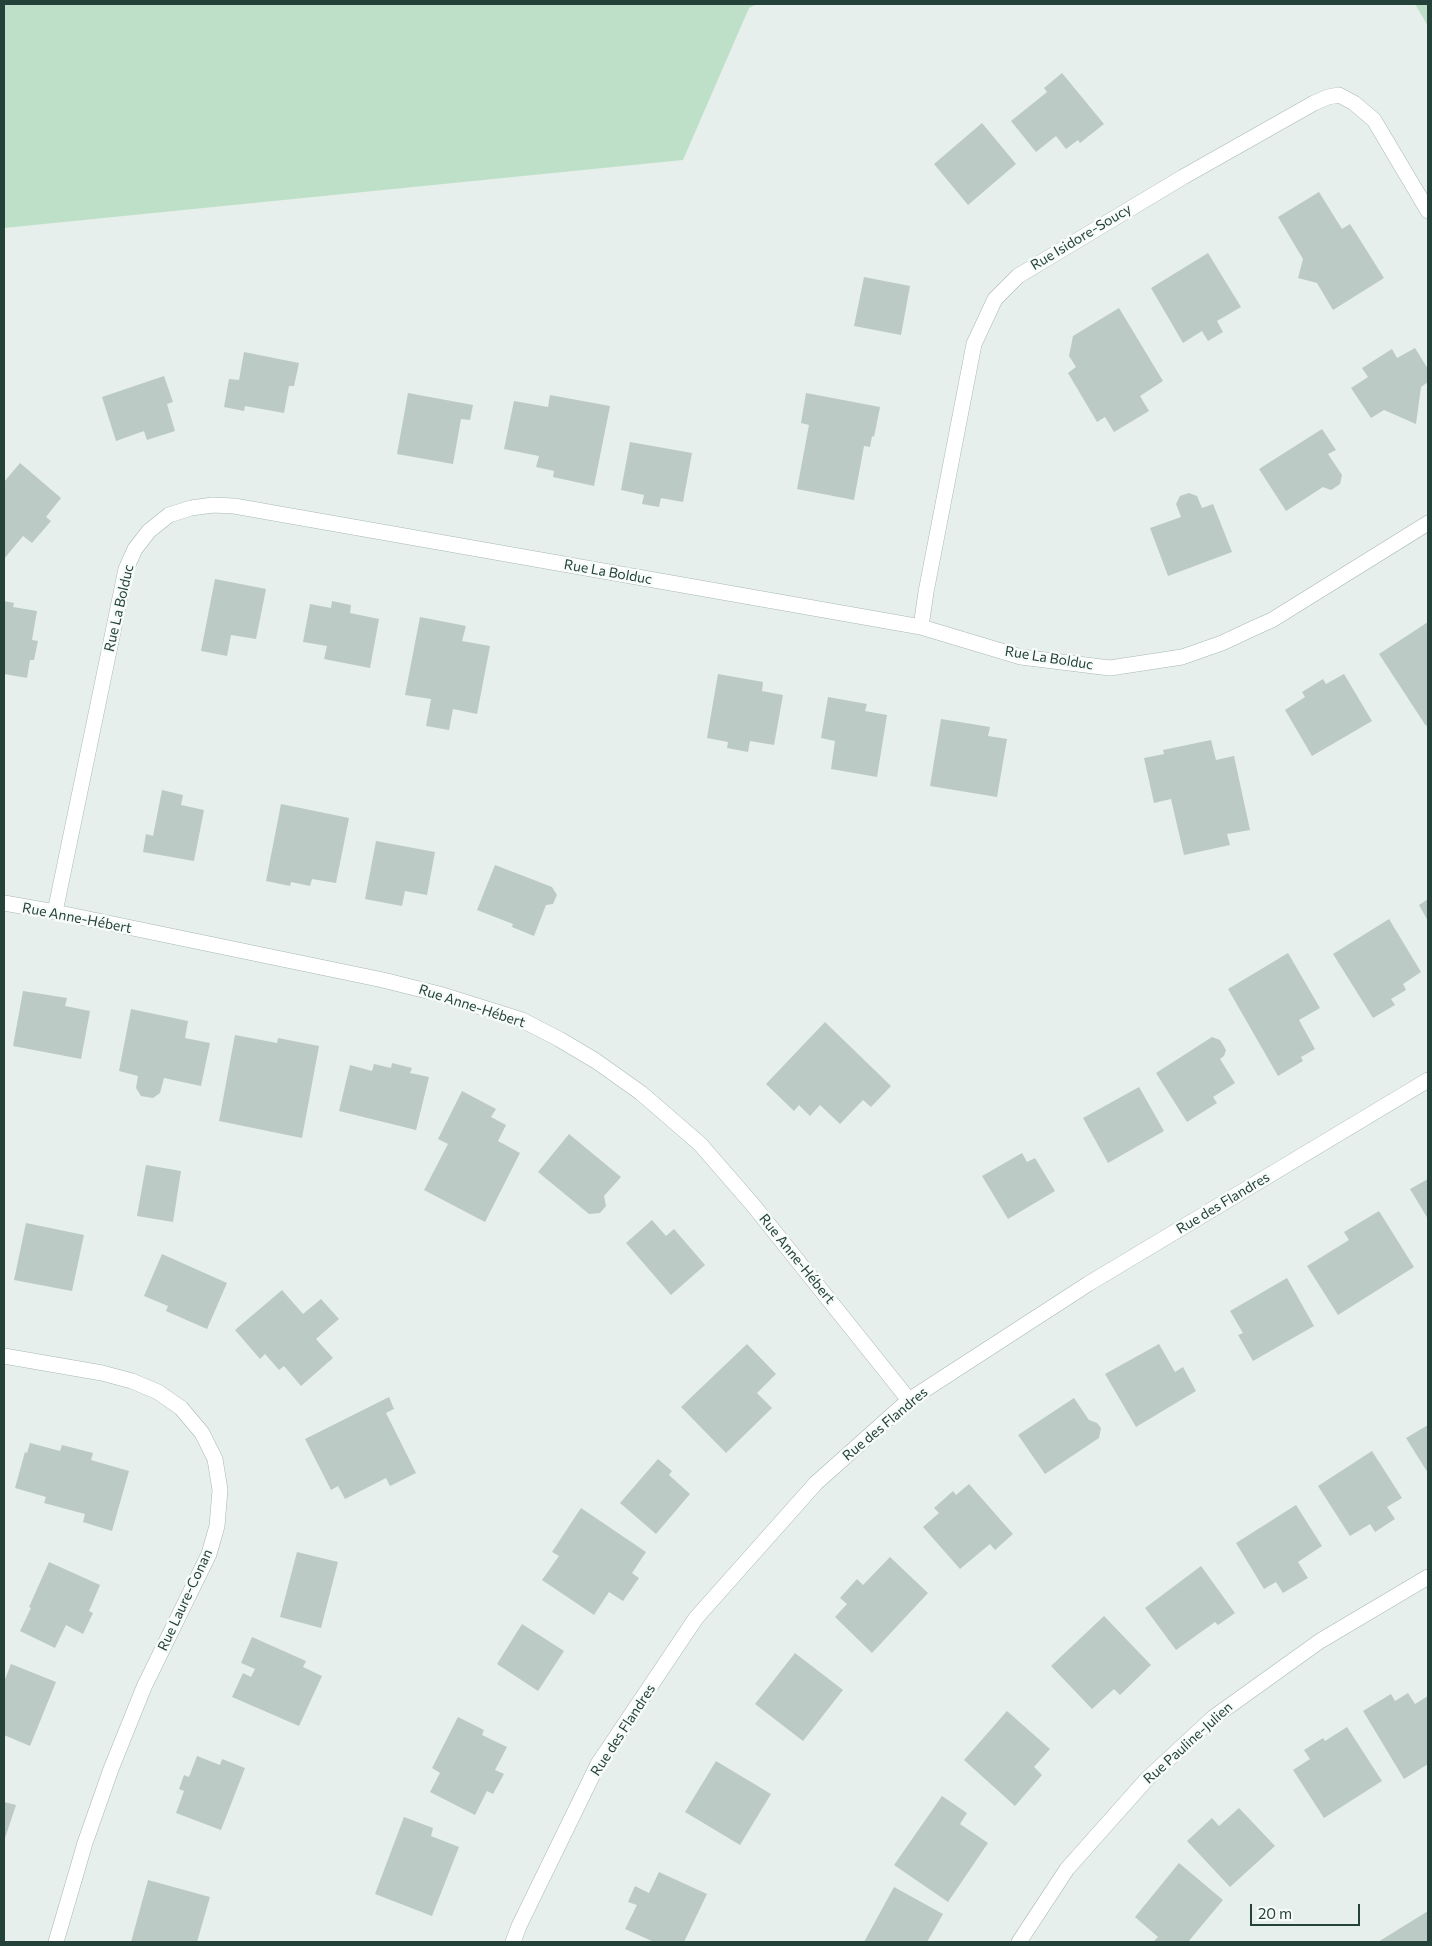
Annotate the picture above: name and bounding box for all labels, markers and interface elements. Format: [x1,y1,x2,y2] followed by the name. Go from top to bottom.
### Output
[1028,200,1134,274] street label: Rue Isidore-Soucy
[563,556,653,588] street label: Rue La Bolduc
[101,563,137,653] street label: Rue La Bolduc
[1004,643,1094,673] street label: Rue La Bolduc
[21,899,133,937] street label: Rue Anne-Hébert
[417,981,527,1031] street label: Rue Anne-Hébert
[1173,1169,1273,1237] street label: Rue des Flandres
[756,1211,838,1307] street label: Rue Anne-Hébert
[839,1384,931,1464] street label: Rue des Flandres
[154,1546,216,1654] street label: Rue Laure-Conan
[587,1681,659,1779] street label: Rue des Flandres
[1140,1699,1236,1787] street label: Rue Pauline-Julien
[1252,1894,1362,1926] scale bar
[1258,1904,1292,1922] text: 20 m

